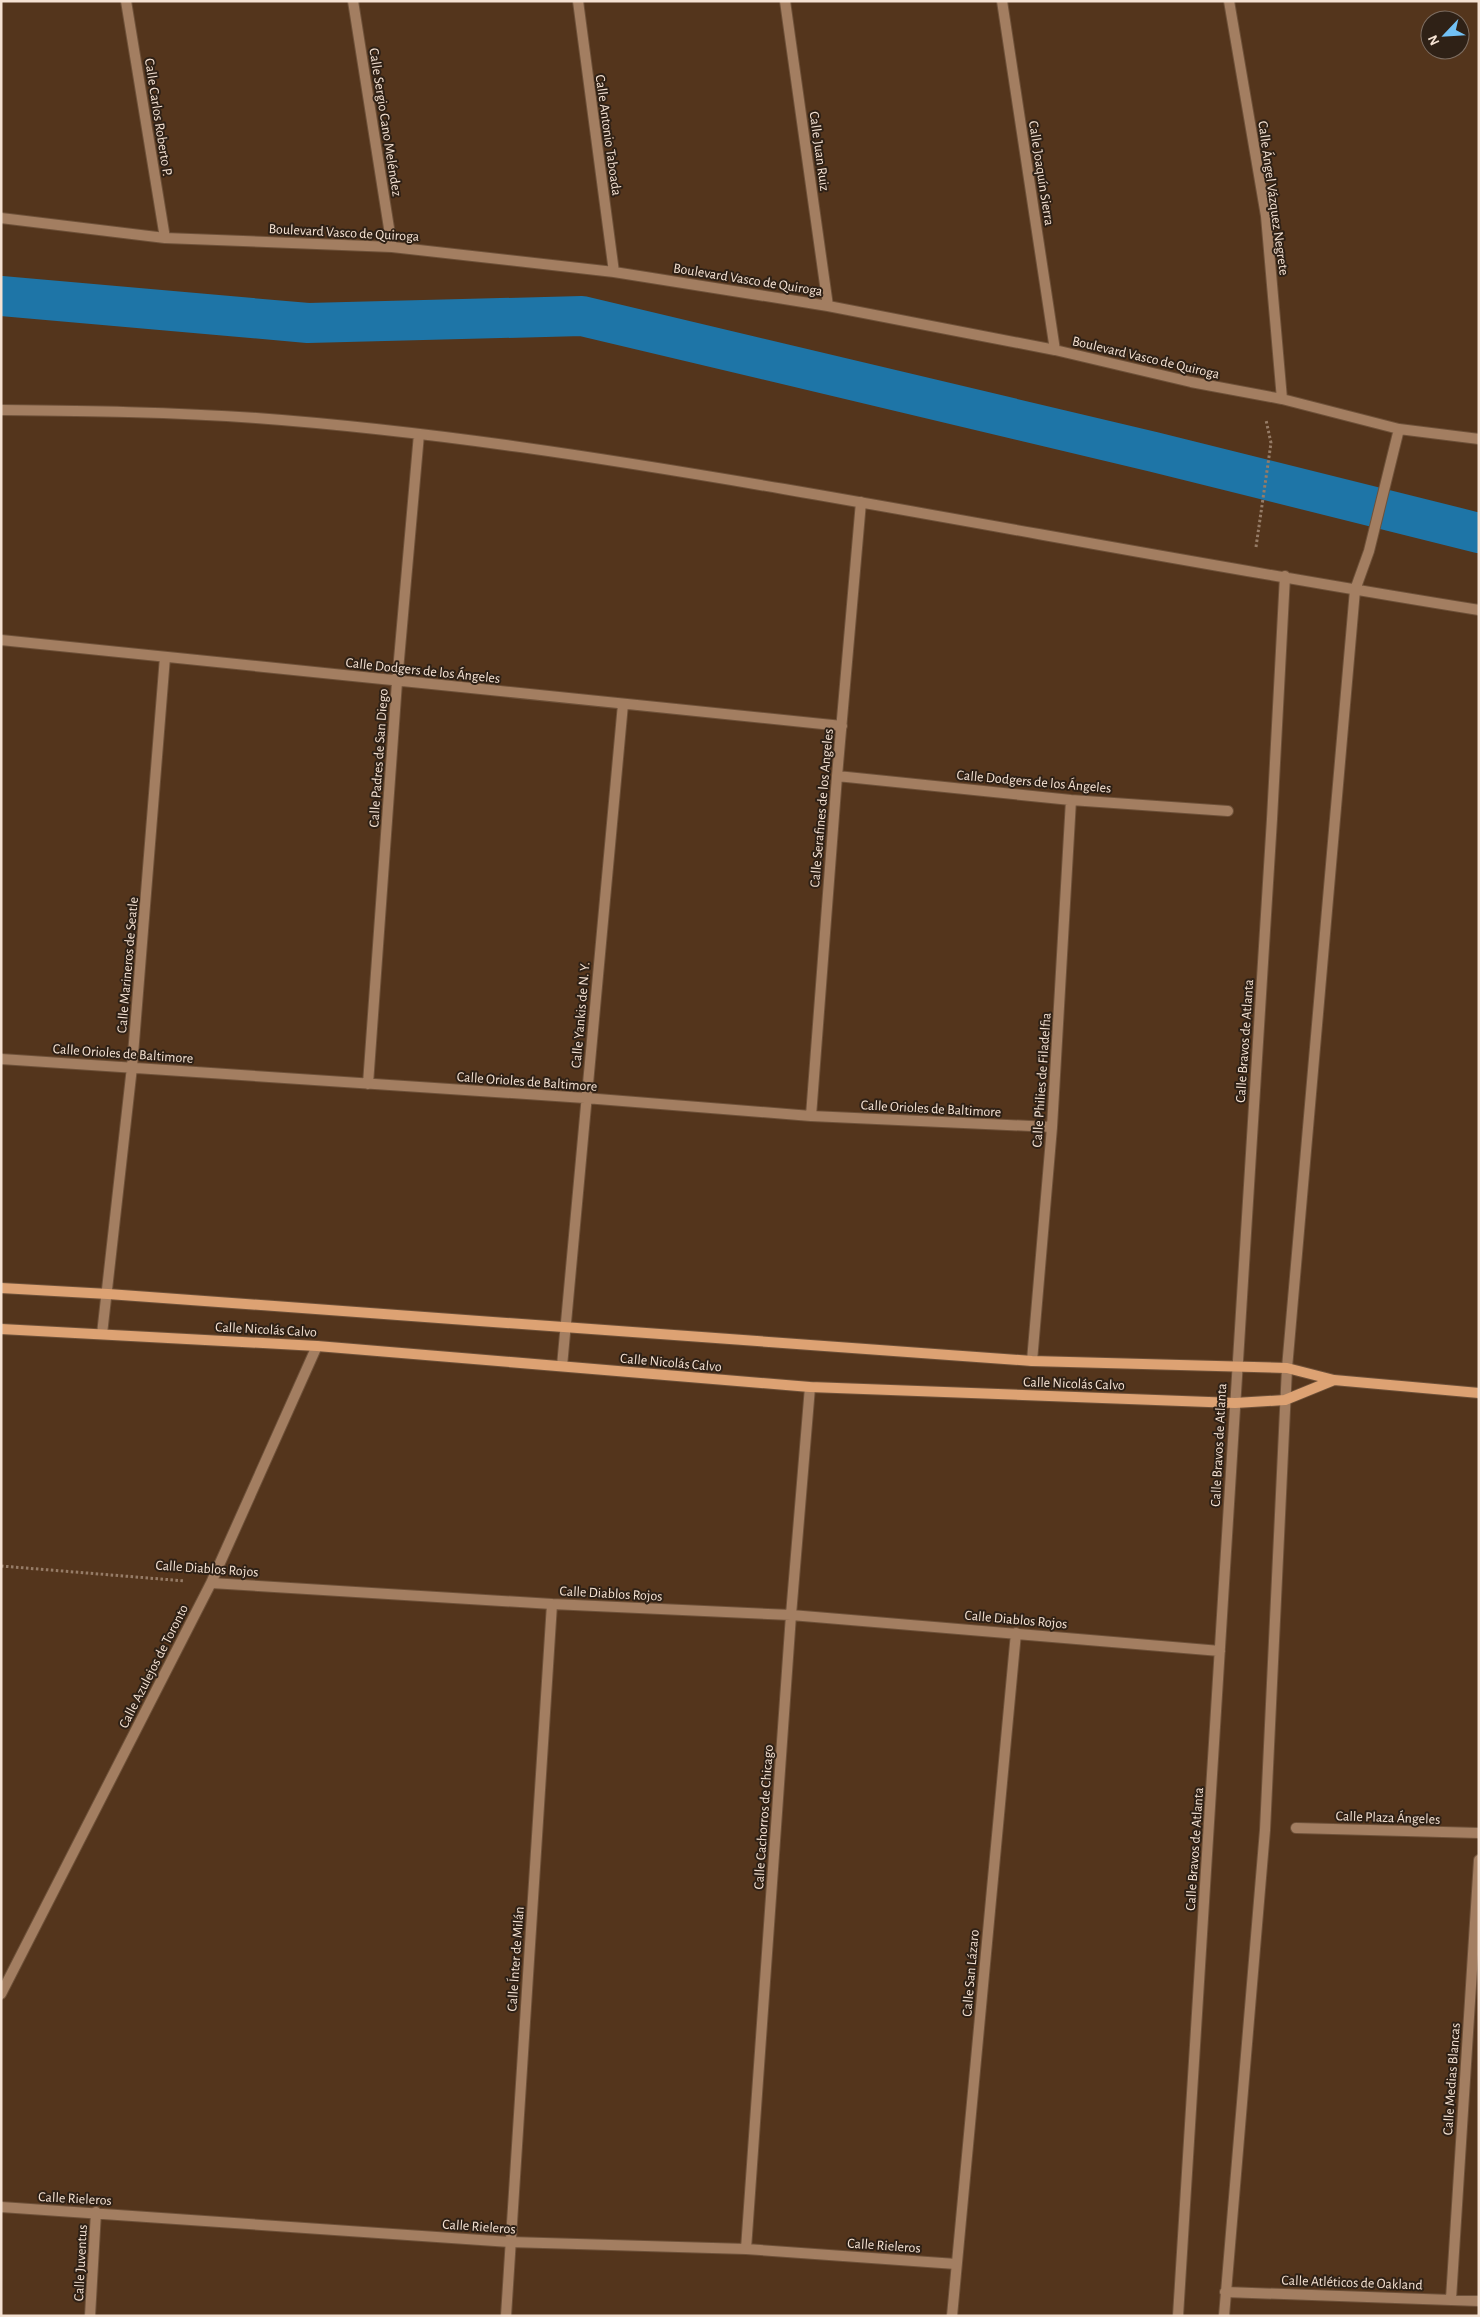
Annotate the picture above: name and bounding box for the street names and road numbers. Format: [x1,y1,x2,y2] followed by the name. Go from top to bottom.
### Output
[366,47,404,198] street label: Calle Sergio Cano Meléndez
[142,57,174,177] street label: Calle Carlos Roberto P.
[593,74,624,197] street label: Calle Antonio Taboada
[806,110,832,192] street label: Calle Juan Ruiz
[1026,120,1056,227] street label: Calle Joaquín Sierra
[1255,120,1294,276] street label: Calle Ángel Vázquez Negrete
[268,222,420,244] street label: Boulevard Vasco de Quiroga
[672,261,824,299] street label: Boulevard Vasco de Quiroga
[1071,334,1221,382] street label: Boulevard Vasco de Quiroga
[345,653,501,686] street label: Calle Dodgers de los Ángeles
[367,688,391,828] street label: Calle Padres de San Diego
[808,728,836,888] street label: Calle Serafines de los Angeles
[956,765,1112,796] street label: Calle Dodgers de los Ángeles
[115,896,141,1034] street label: Calle Marineros de Seatle
[569,961,593,1069] street label: Calle Yankis de N. Y.
[1234,978,1256,1103] street label: Calle Bravos de Atlanta
[1030,1012,1054,1148] street label: Calle Philies de Filadelfia
[52,1042,194,1066] street label: Calle Orioles de Baltimore
[456,1070,598,1094] street label: Calle Orioles de Baltimore
[860,1098,1002,1120] street label: Calle Orioles de Baltimore
[215,1320,317,1340] street label: Calle Nicolás Calvo
[620,1352,722,1374] street label: Calle Nicolás Calvo
[1023,1375,1125,1393] street label: Calle Nicolás Calvo
[1209,1382,1229,1507] street label: Calle Bravos de Atlanta
[155,1558,259,1580] street label: Calle Diablos Rojos
[559,1584,663,1604] street label: Calle Diablos Rojos
[117,1602,191,1731] street label: Calle Azulejos de Toronto
[964,1609,1068,1631] street label: Calle Diablos Rojos
[752,1744,776,1890] street label: Calle Cachorros de Chicago
[1184,1786,1206,1911] street label: Calle Bravos de Atlanta
[1335,1806,1441,1827] street label: Calle Plaza Ángeles
[502,1906,527,2012] street label: Calle Ínter de Milán
[960,1929,982,2017] street label: Calle San Lázaro
[1441,2022,1463,2136] street label: Calle Medias Blancas
[38,2190,112,2208] street label: Calle Rieleros
[442,2217,516,2237] street label: Calle Rieleros
[72,2224,90,2302] street label: Calle Juventus
[847,2236,921,2256] street label: Calle Rieleros
[1281,2274,1423,2292] street label: Calle Atléticos de Oakland

